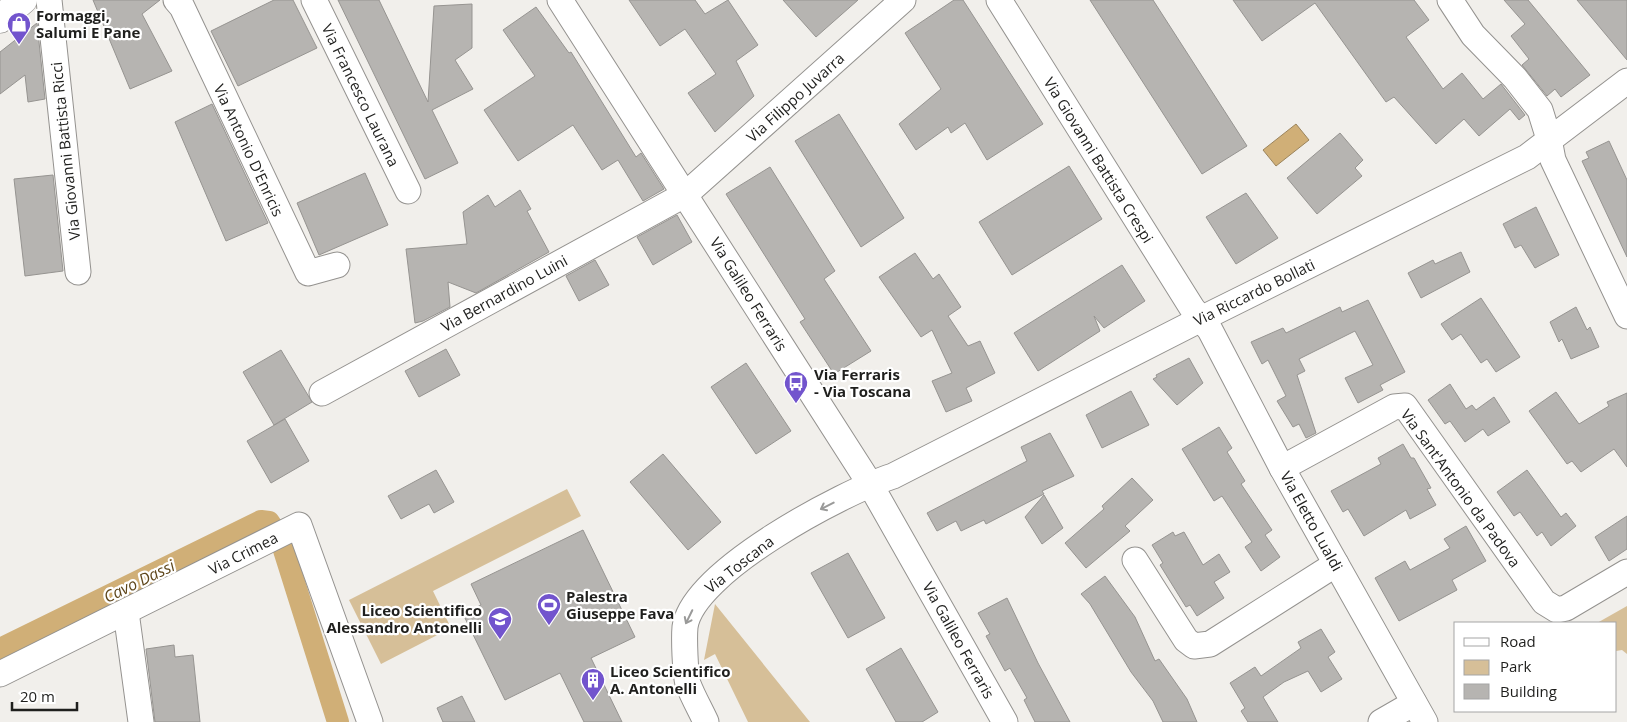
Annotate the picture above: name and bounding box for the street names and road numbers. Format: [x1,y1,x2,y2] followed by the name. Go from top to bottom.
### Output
[318,20,404,170] street label: Via Francesco Laurana
[742,48,848,146] street label: Via Filippo Juvarra
[46,61,84,241] street label: Via Giovanni Battista Ricci
[1040,73,1158,247] street label: Via Giovanni Battista Crespi
[210,81,288,219] street label: Via Antonio D'Enricis
[706,233,792,355] street label: Via Galileo Ferraris
[437,250,571,336] street label: Via Bernardino Luini
[1190,254,1318,330] street label: Via Riccardo Bollati
[1397,405,1525,571] street label: Via Sant'Antonio da Padova
[1276,468,1348,574] street label: Via Eletto Lualdi
[205,527,281,579] street label: Via Crimea
[700,531,778,597] street label: Via Toscana
[919,578,999,702] street label: Via Galileo Ferraris

